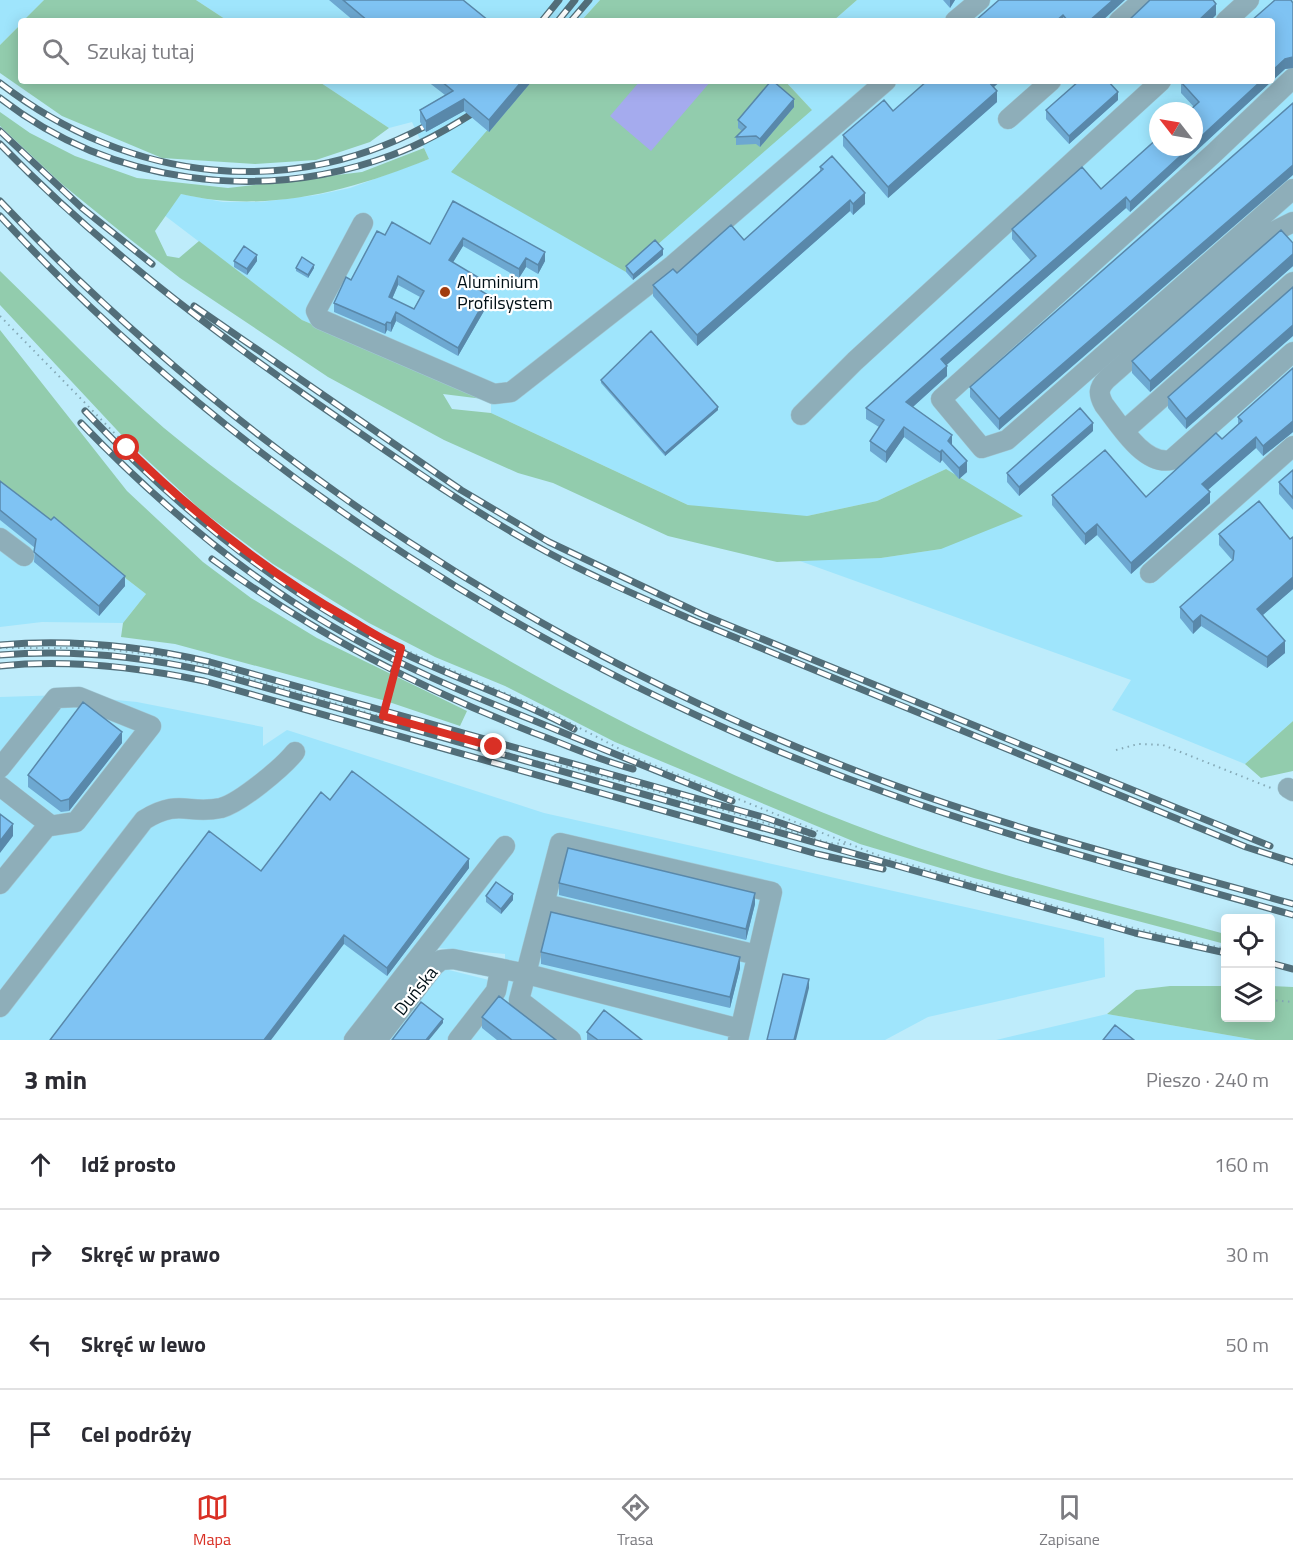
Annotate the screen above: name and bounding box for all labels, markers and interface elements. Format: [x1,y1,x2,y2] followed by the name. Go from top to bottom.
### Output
[18,18,1275,84] search box
[87,34,195,68] text: Szukaj tutaj
[39,35,72,68] icon: search
[1149,102,1203,156] north arrow
[457,268,553,316] place label: Aluminium Profilsystem
[438,285,452,299] marker: Aluminium Profilsystem
[113,434,139,460] route start
[480,733,506,759] route end
[1221,914,1275,1022] map controls
[1221,914,1275,968] button: locate
[387,960,444,1021] street label: Duńska
[1221,968,1275,1022] button: layers
[24,1060,87,1099] text: 3 min
[1146,1064,1269,1095] text: Pieszo · 240 m
[81,1147,176,1181] text: Idź prosto
[24,1148,57,1181] icon: ahead
[1214,1149,1269,1180] text: 160 m
[81,1237,220,1271] text: Skręć w prawo
[24,1238,57,1271] icon: right
[1225,1239,1269,1270] text: 30 m
[81,1327,206,1361] text: Skręć w lewo
[24,1328,57,1361] icon: left
[1225,1329,1269,1360] text: 50 m
[81,1417,191,1451] text: Cel podróży
[24,1418,57,1451] icon: arrive
[193,1491,231,1551] tab: Mapa
[617,1491,653,1551] tab: Trasa
[1039,1491,1100,1551] tab: Zapisane

